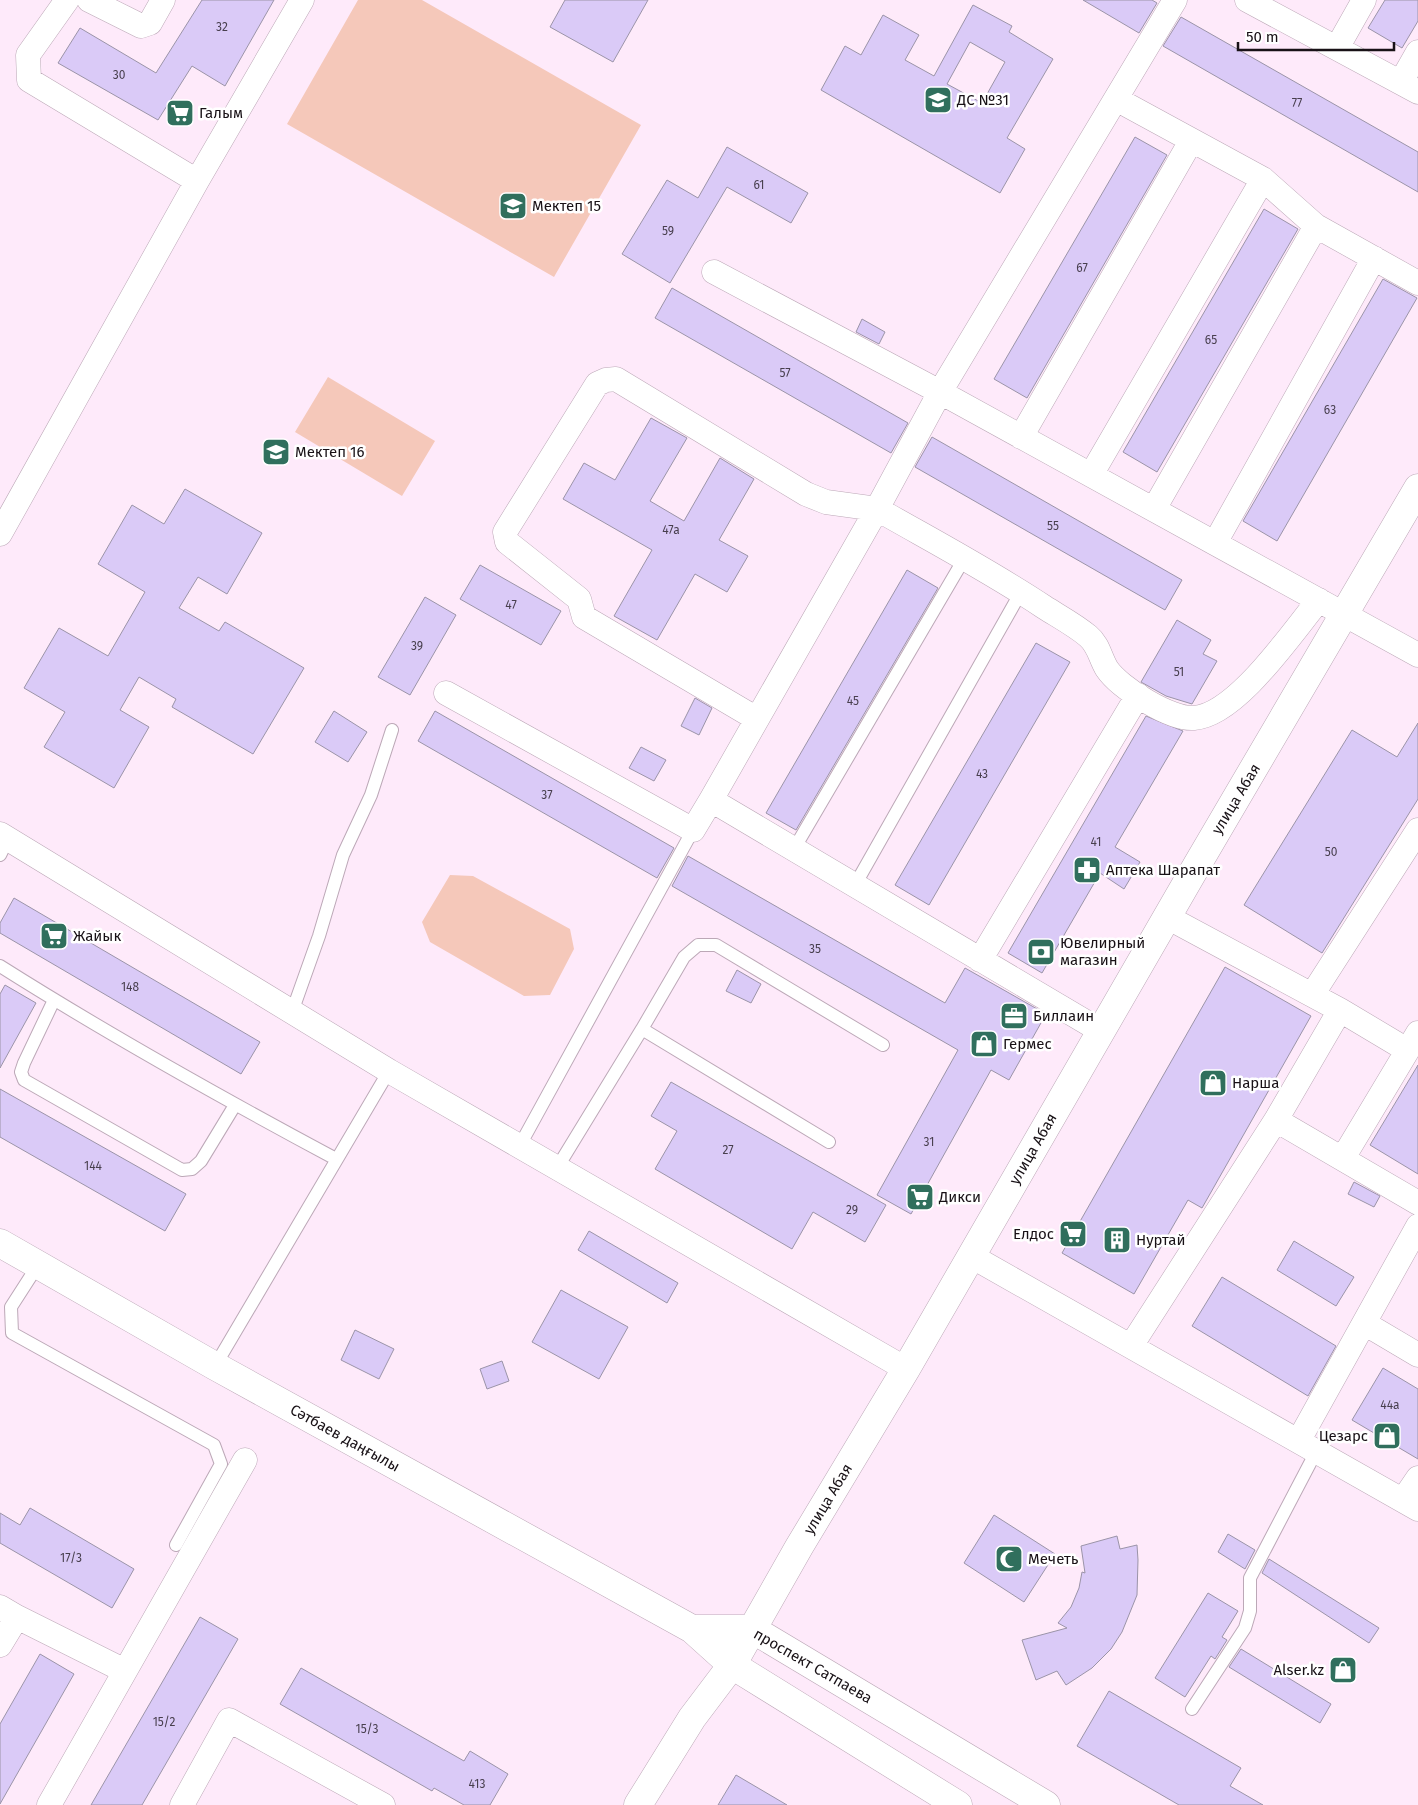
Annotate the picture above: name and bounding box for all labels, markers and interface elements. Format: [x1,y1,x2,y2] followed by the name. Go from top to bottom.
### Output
[216,20,228,34] house number: 32
[1238,20,1394,52] scale bar
[1246,28,1279,46] text: 50 m
[113,68,126,82] house number: 30
[923,85,953,115] school or university icon: ДС №31
[956,91,1009,109] place label: ДС №31
[1292,96,1302,110] house number: 77
[165,98,195,128] supermarket icon: Галым
[199,104,243,122] place label: Галым
[753,178,765,192] house number: 61
[498,191,528,221] school or university icon: Мектеп 15
[532,197,601,215] place label: Мектеп 15
[662,224,674,238] house number: 59
[1076,261,1088,275] house number: 67
[1205,333,1217,347] house number: 65
[779,366,791,380] house number: 57
[1324,403,1336,417] house number: 63
[261,437,291,467] school or university icon: Мектеп 16
[295,443,365,461] place label: Мектеп 16
[1047,519,1059,533] house number: 55
[662,523,680,537] house number: 47а
[505,598,517,612] house number: 47
[411,639,423,653] house number: 39
[1174,665,1184,679] house number: 51
[847,694,859,708] house number: 45
[1208,760,1264,838] street label: улица Абая
[976,767,988,781] house number: 43
[541,788,553,802] house number: 37
[1091,835,1101,849] house number: 41
[1325,845,1338,859] house number: 50
[1072,855,1102,885] pharmacy icon: Аптека Шарапат
[1106,861,1220,879] place label: Аптека Шарапат
[39,921,69,951] supermarket icon: Жайык
[73,927,121,945] place label: Жайык
[1060,934,1145,969] place label: Ювелирный магазин
[1026,937,1056,967] bank icon: Ювелирный магазин
[809,942,821,956] house number: 35
[121,980,139,994] house number: 148
[999,1001,1029,1031] office icon: Биллаин
[1033,1007,1094,1025] place label: Биллаин
[969,1029,999,1059] shop icon: Гермес
[1003,1035,1052,1053] place label: Гермес
[1198,1068,1228,1098] shop icon: Нарша
[1232,1074,1279,1092] place label: Нарша
[1005,1110,1061,1188] street label: улица Абая
[924,1135,934,1149] house number: 31
[722,1143,734,1157] house number: 27
[84,1159,103,1173] house number: 144
[905,1182,935,1212] supermarket icon: Дикси
[938,1188,981,1206] place label: Дикси
[846,1203,858,1217] house number: 29
[1058,1219,1088,1249] supermarket icon: Елдос
[1013,1225,1054,1243] place label: Елдос
[1102,1225,1132,1255] building icon: Нуртай
[1136,1231,1185,1249] place label: Нуртай
[1380,1398,1400,1412] house number: 44а
[287,1400,403,1476] street label: Сәтбаев даңғылы
[1372,1421,1402,1451] shop icon: Цезарс
[1319,1427,1368,1445] place label: Цезарс
[800,1460,856,1538] street label: улица Абая
[994,1544,1024,1574] mosque icon: Мечеть
[1028,1550,1079,1568] place label: Мечеть
[60,1551,82,1565] house number: 17/3
[751,1625,875,1707] street label: проспект Сатпаева
[1328,1655,1358,1685] shop icon: Alser.kz
[1273,1661,1324,1679] place label: Alser.kz
[153,1715,175,1729] house number: 15/2
[356,1722,378,1736] house number: 15/3
[469,1777,485,1791] house number: 413

